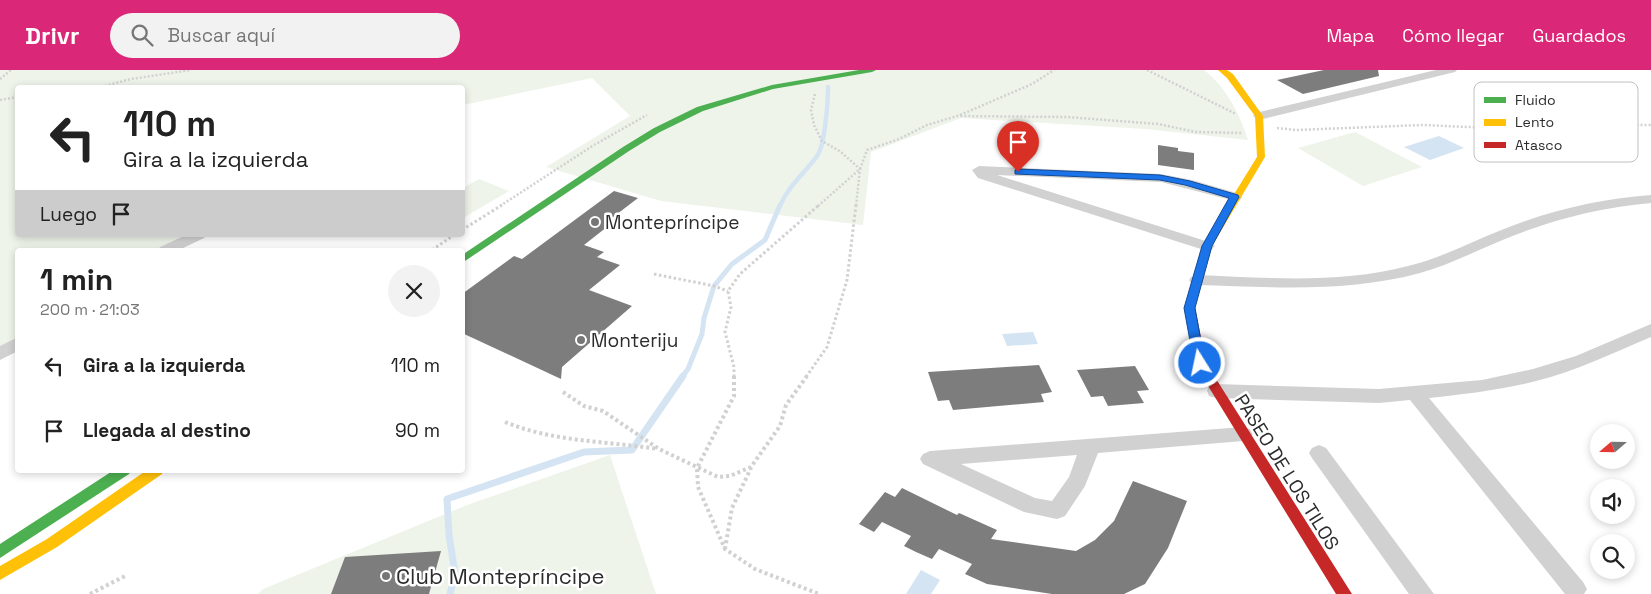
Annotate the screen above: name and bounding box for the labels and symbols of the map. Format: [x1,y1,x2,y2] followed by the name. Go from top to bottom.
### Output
[1474,82,1638,162] legend
[1515,91,1556,109] text: Fluido
[1515,113,1554,131] text: Lento
[997,121,1039,172] pin
[1515,136,1562,154] text: Atasco
[605,210,739,235] place label: Montepríncipe
[589,216,601,228] marker: Montepríncipe
[591,328,678,353] place label: Monteriju
[575,334,587,346] marker: Monteriju
[1173,336,1225,388] position arrow
[1229,389,1345,555] street label: PASEO DE LOS TILOS
[1590,424,1635,469] north arrow
[396,562,604,590] place label: Club Montepríncipe
[380,570,392,582] marker: Club Montepríncipe

